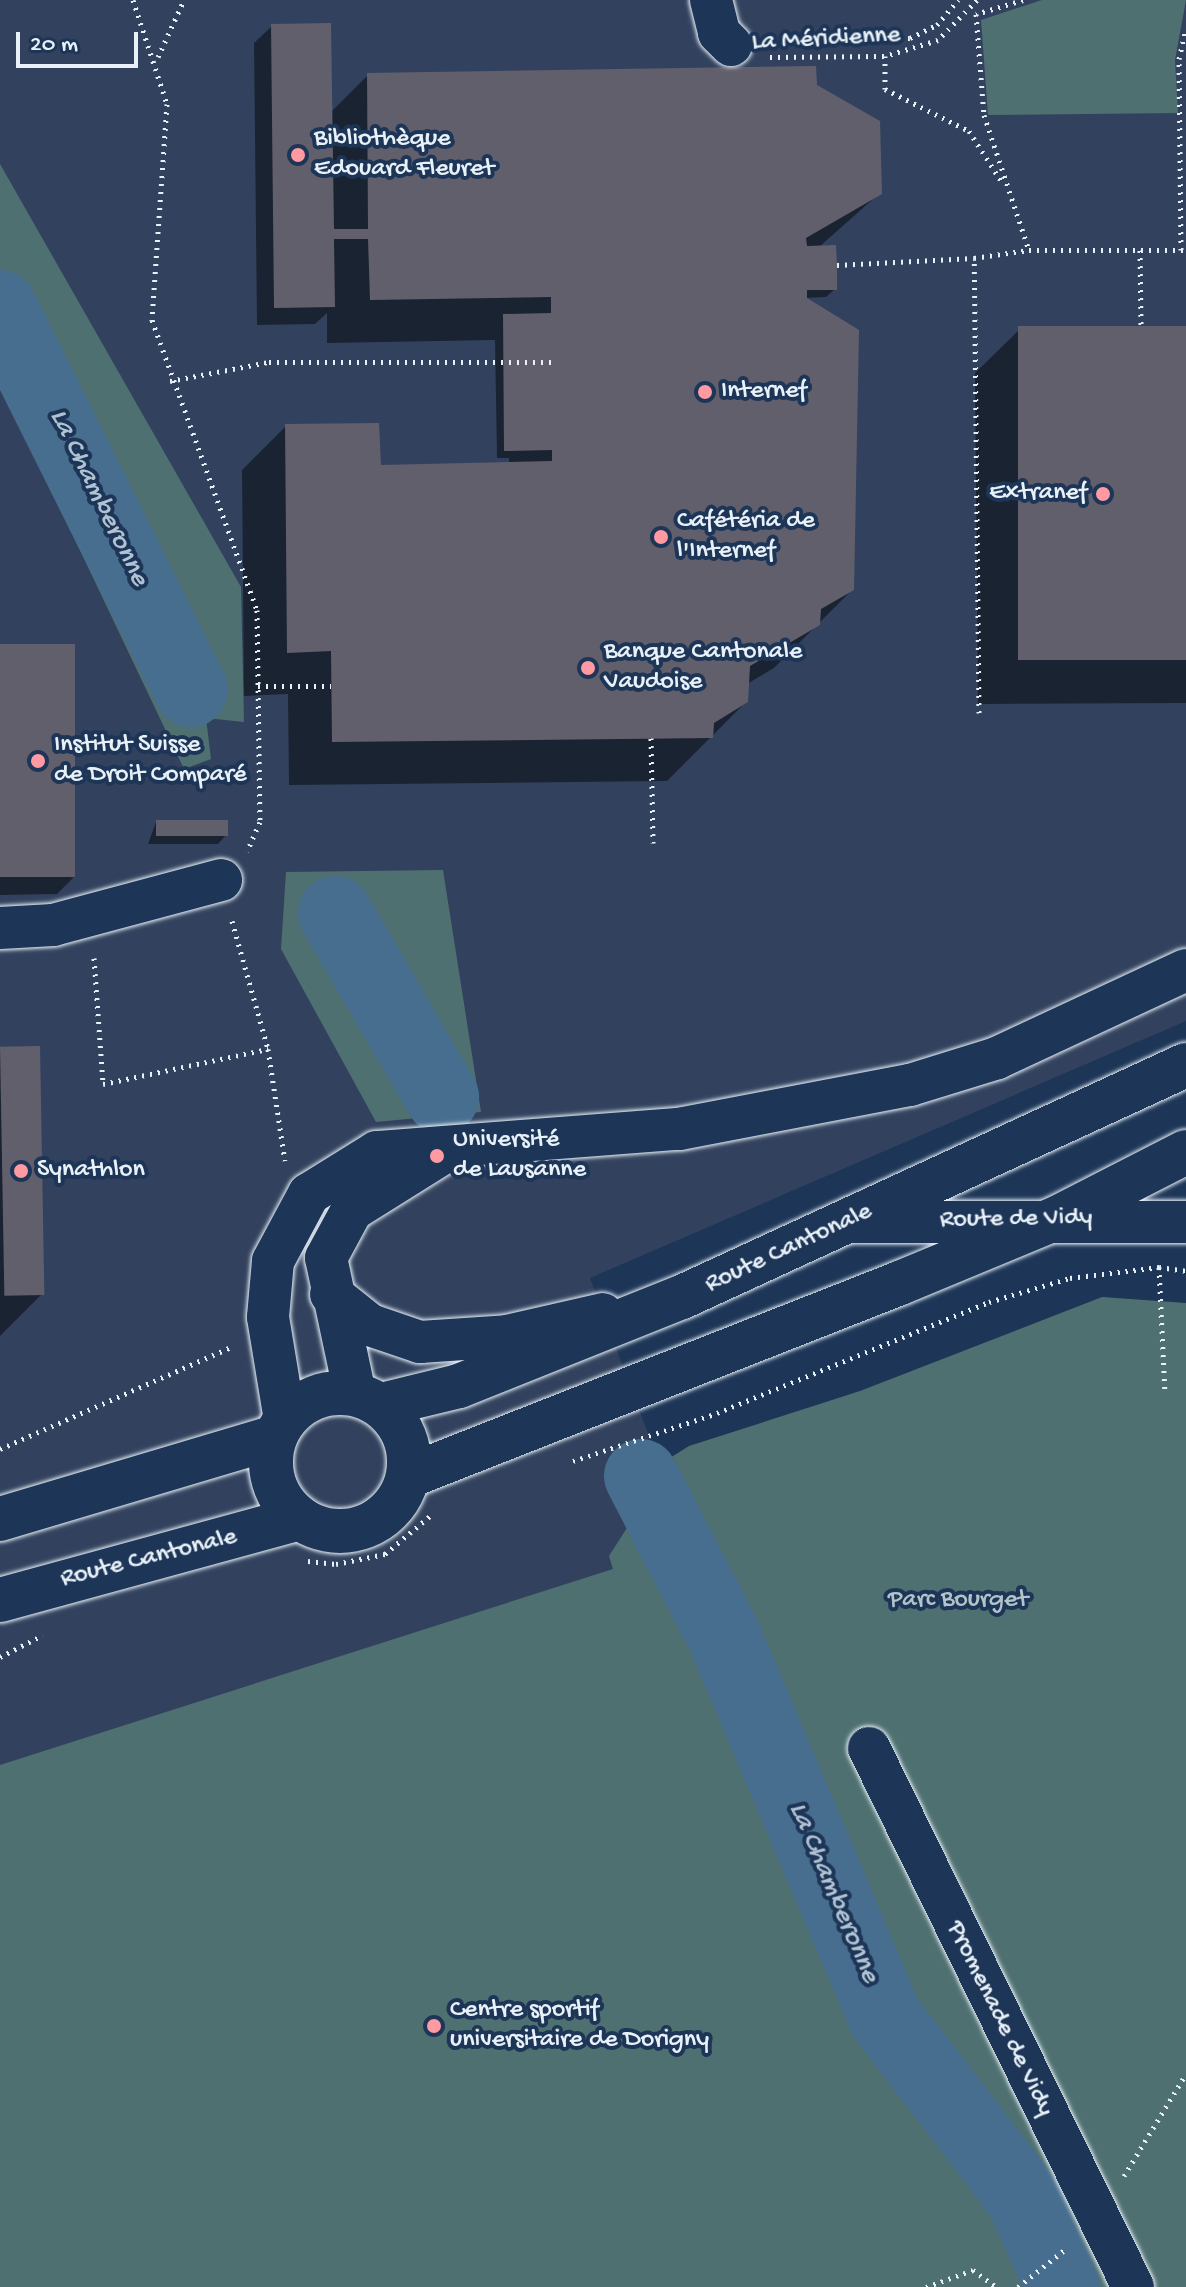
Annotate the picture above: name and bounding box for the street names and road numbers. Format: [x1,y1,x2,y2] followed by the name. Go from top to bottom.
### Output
[751,21,901,59] street label: La Méridienne
[701,1197,877,1301] street label: Route Cantonale
[940,1203,1092,1237] street label: Route de Vidy
[58,1522,240,1596] street label: Route Cantonale
[938,1916,1060,2122] street label: Promenade de Vidy

